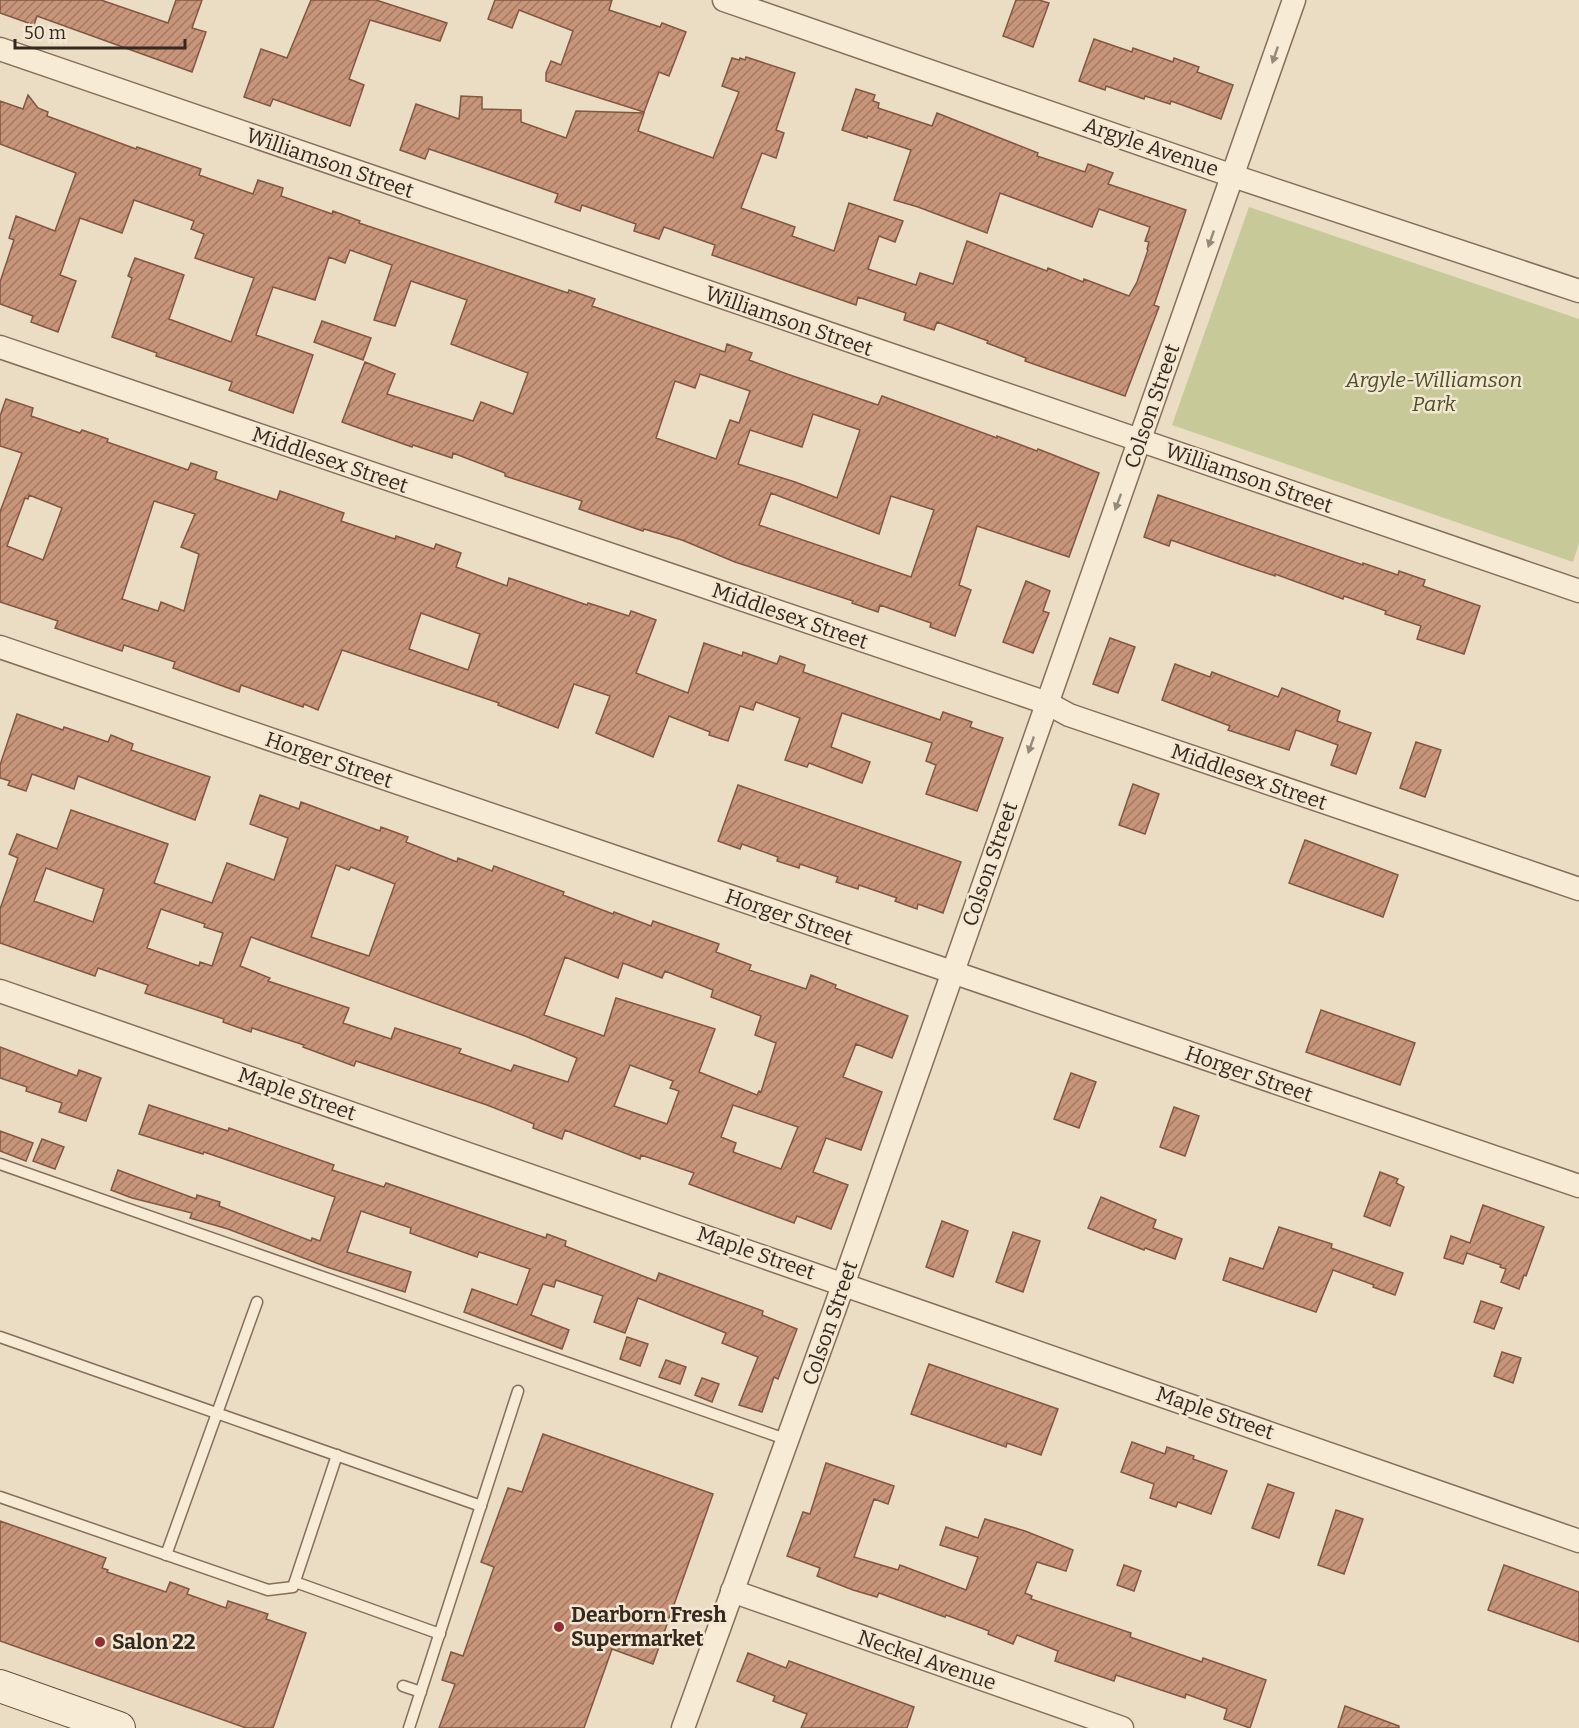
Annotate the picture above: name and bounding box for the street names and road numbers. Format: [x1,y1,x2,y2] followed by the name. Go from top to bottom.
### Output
[1080,112,1222,182] street label: Argyle Avenue
[243,122,417,204] street label: Williamson Street
[702,280,876,362] street label: Williamson Street
[1119,340,1186,472] street label: Colson Street
[249,421,412,499] street label: Middlesex Street
[1162,437,1336,519] street label: Williamson Street
[709,577,872,655] street label: Middlesex Street
[262,726,396,794] street label: Horger Street
[1168,738,1331,816] street label: Middlesex Street
[957,798,1024,930] street label: Colson Street
[722,883,856,951] street label: Horger Street
[1182,1040,1316,1108] street label: Horger Street
[234,1062,360,1127] street label: Maple Street
[693,1221,819,1286] street label: Maple Street
[797,1257,864,1389] street label: Colson Street
[1152,1381,1278,1446] street label: Maple Street
[854,1624,1000,1696] street label: Neckel Avenue

